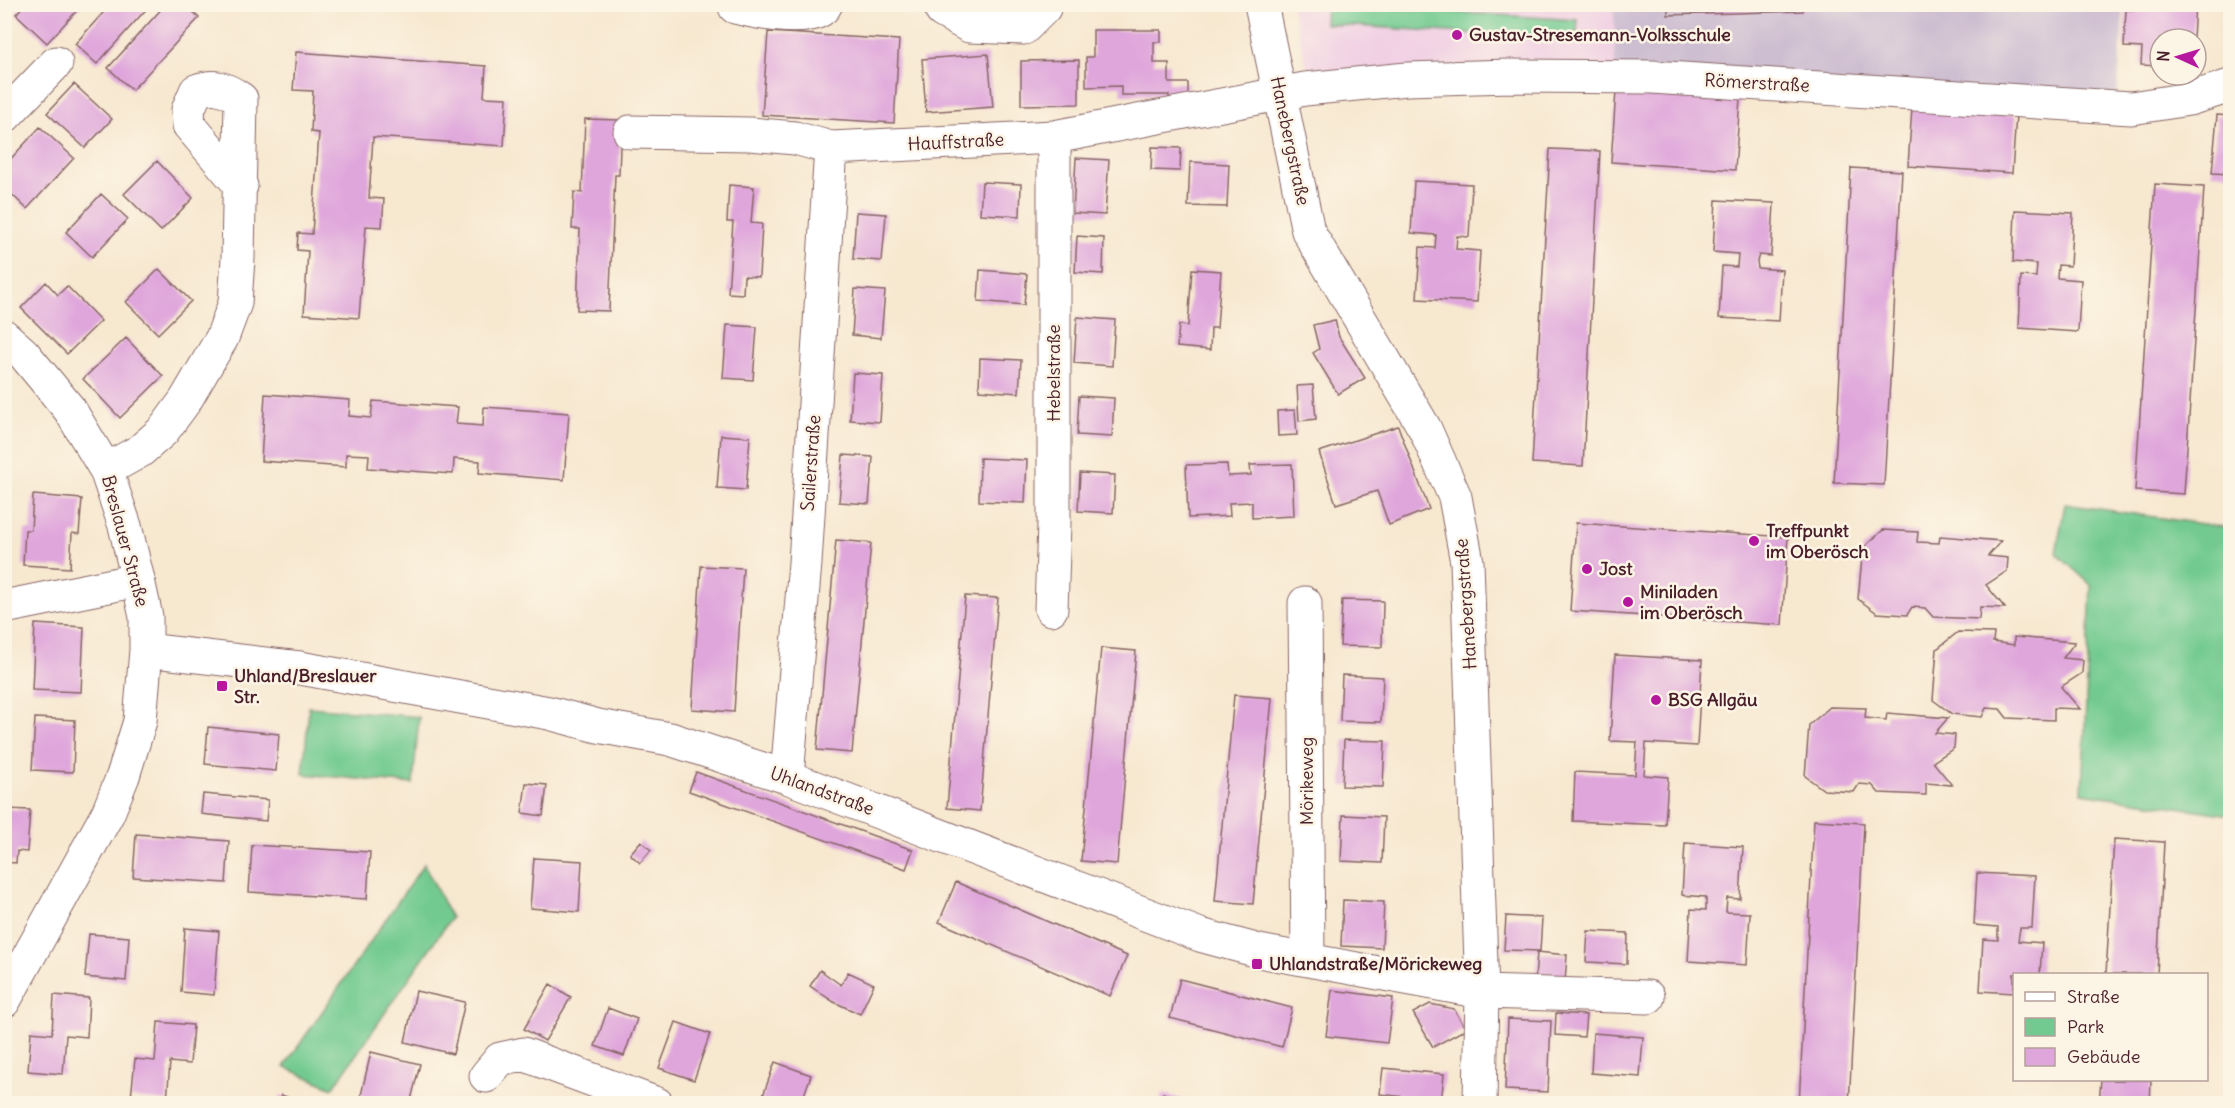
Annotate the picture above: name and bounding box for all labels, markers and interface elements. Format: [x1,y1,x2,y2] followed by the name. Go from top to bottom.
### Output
[1469,23,1731,46] place label: Gustav-Stresemann-Volksschule
[2148,27,2208,87] north arrow
[1450,28,1464,42] marker: Gustav-Stresemann-Volksschule
[2153,50,2173,62] text: N
[1704,68,1810,97] street label: Römerstraße
[1266,74,1315,208] street label: Hanebergstraße
[907,127,1005,156] street label: Hauffstraße
[1042,324,1065,422] street label: Hebelstraße
[796,414,825,512] street label: Sailerstraße
[97,473,154,609] street label: Breslauer Straße
[1766,519,1869,563] place label: Treffpunkt im Oberösch
[1747,534,1761,548] marker: Treffpunkt im Oberösch
[1449,538,1482,670] street label: Hanebergstraße
[1599,557,1633,580] place label: Jost
[1580,562,1594,576] marker: Jost
[1640,580,1743,624] place label: Miniladen im Oberösch
[1621,595,1635,609] marker: Miniladen im Oberösch
[234,664,377,708] place label: Uhland/Breslauer Str.
[215,679,229,693] marker: Uhland/Breslauer Str.
[1668,688,1758,711] place label: BSG Allgäu
[1649,693,1663,707] marker: BSG Allgäu
[1295,737,1318,825] street label: Mörikeweg
[767,761,877,820] street label: Uhlandstraße
[1269,952,1482,975] place label: Uhlandstraße/Mörickeweg
[1250,957,1264,971] marker: Uhlandstraße/Mörickeweg
[2013,973,2208,1081] legend
[2067,985,2120,1008] text: Straße
[2067,1015,2104,1038] text: Park
[2067,1045,2140,1068] text: Gebäude

